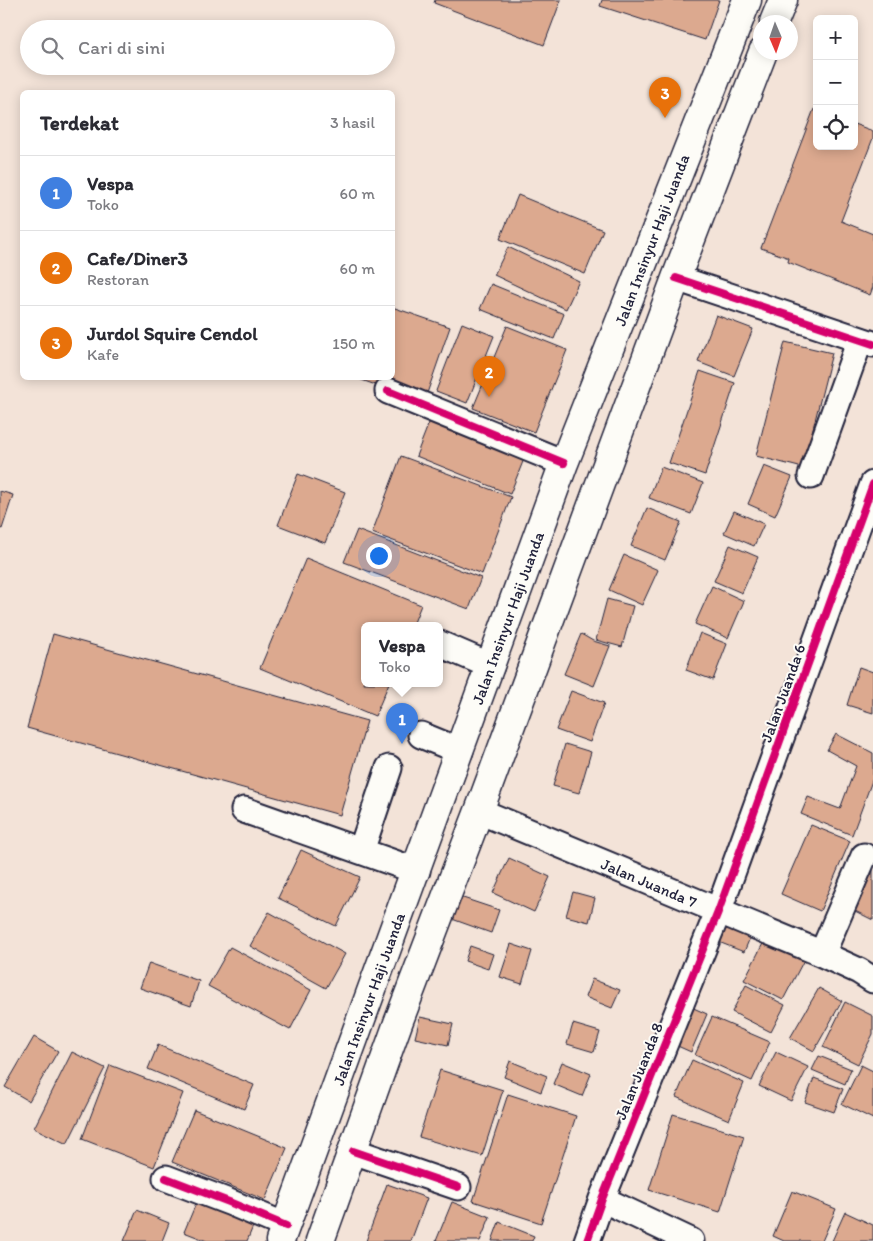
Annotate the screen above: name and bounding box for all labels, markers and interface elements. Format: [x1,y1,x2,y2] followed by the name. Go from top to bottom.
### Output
[753,15,798,60] north arrow
[813,15,858,150] map controls
[813,15,858,60] button: +
[20,20,395,75] search box
[38,34,66,62] icon: search
[78,36,165,59] text: Cari di sini
[813,60,858,105] button: −
[649,77,681,118] pin: 3
[813,105,858,150] button: locate
[40,110,119,135] text: Terdekat
[330,113,375,132] text: 3 hasil
[610,151,694,329] street label: Jalan Insinyur Haji Juanda
[87,172,134,195] text: Vespa
[52,184,60,203] text: 1
[340,184,375,203] text: 60 m
[87,195,119,214] text: Toko
[87,247,188,270] text: Cafe/Diner3
[52,259,60,278] text: 2
[340,259,375,278] text: 60 m
[87,270,149,289] text: Restoran
[87,322,258,345] text: Jurdol Squire Cendol
[52,334,60,353] text: 3
[332,334,375,353] text: 150 m
[87,345,119,364] text: Kafe
[473,356,505,397] pin: 2
[468,528,548,707] street label: Jalan Insinyur Haji Juanda
[366,543,392,569] your location
[361,622,443,687] popup
[379,634,425,657] text: Vespa
[756,641,810,745] street label: Jalan Juanda 6
[379,657,411,676] text: Toko
[386,703,418,744] pin: 1
[598,854,700,912] street label: Jalan Juanda 7
[329,909,409,1088] street label: Jalan Insinyur Haji Juanda
[611,1019,667,1122] street label: Jalan Juanda 8

